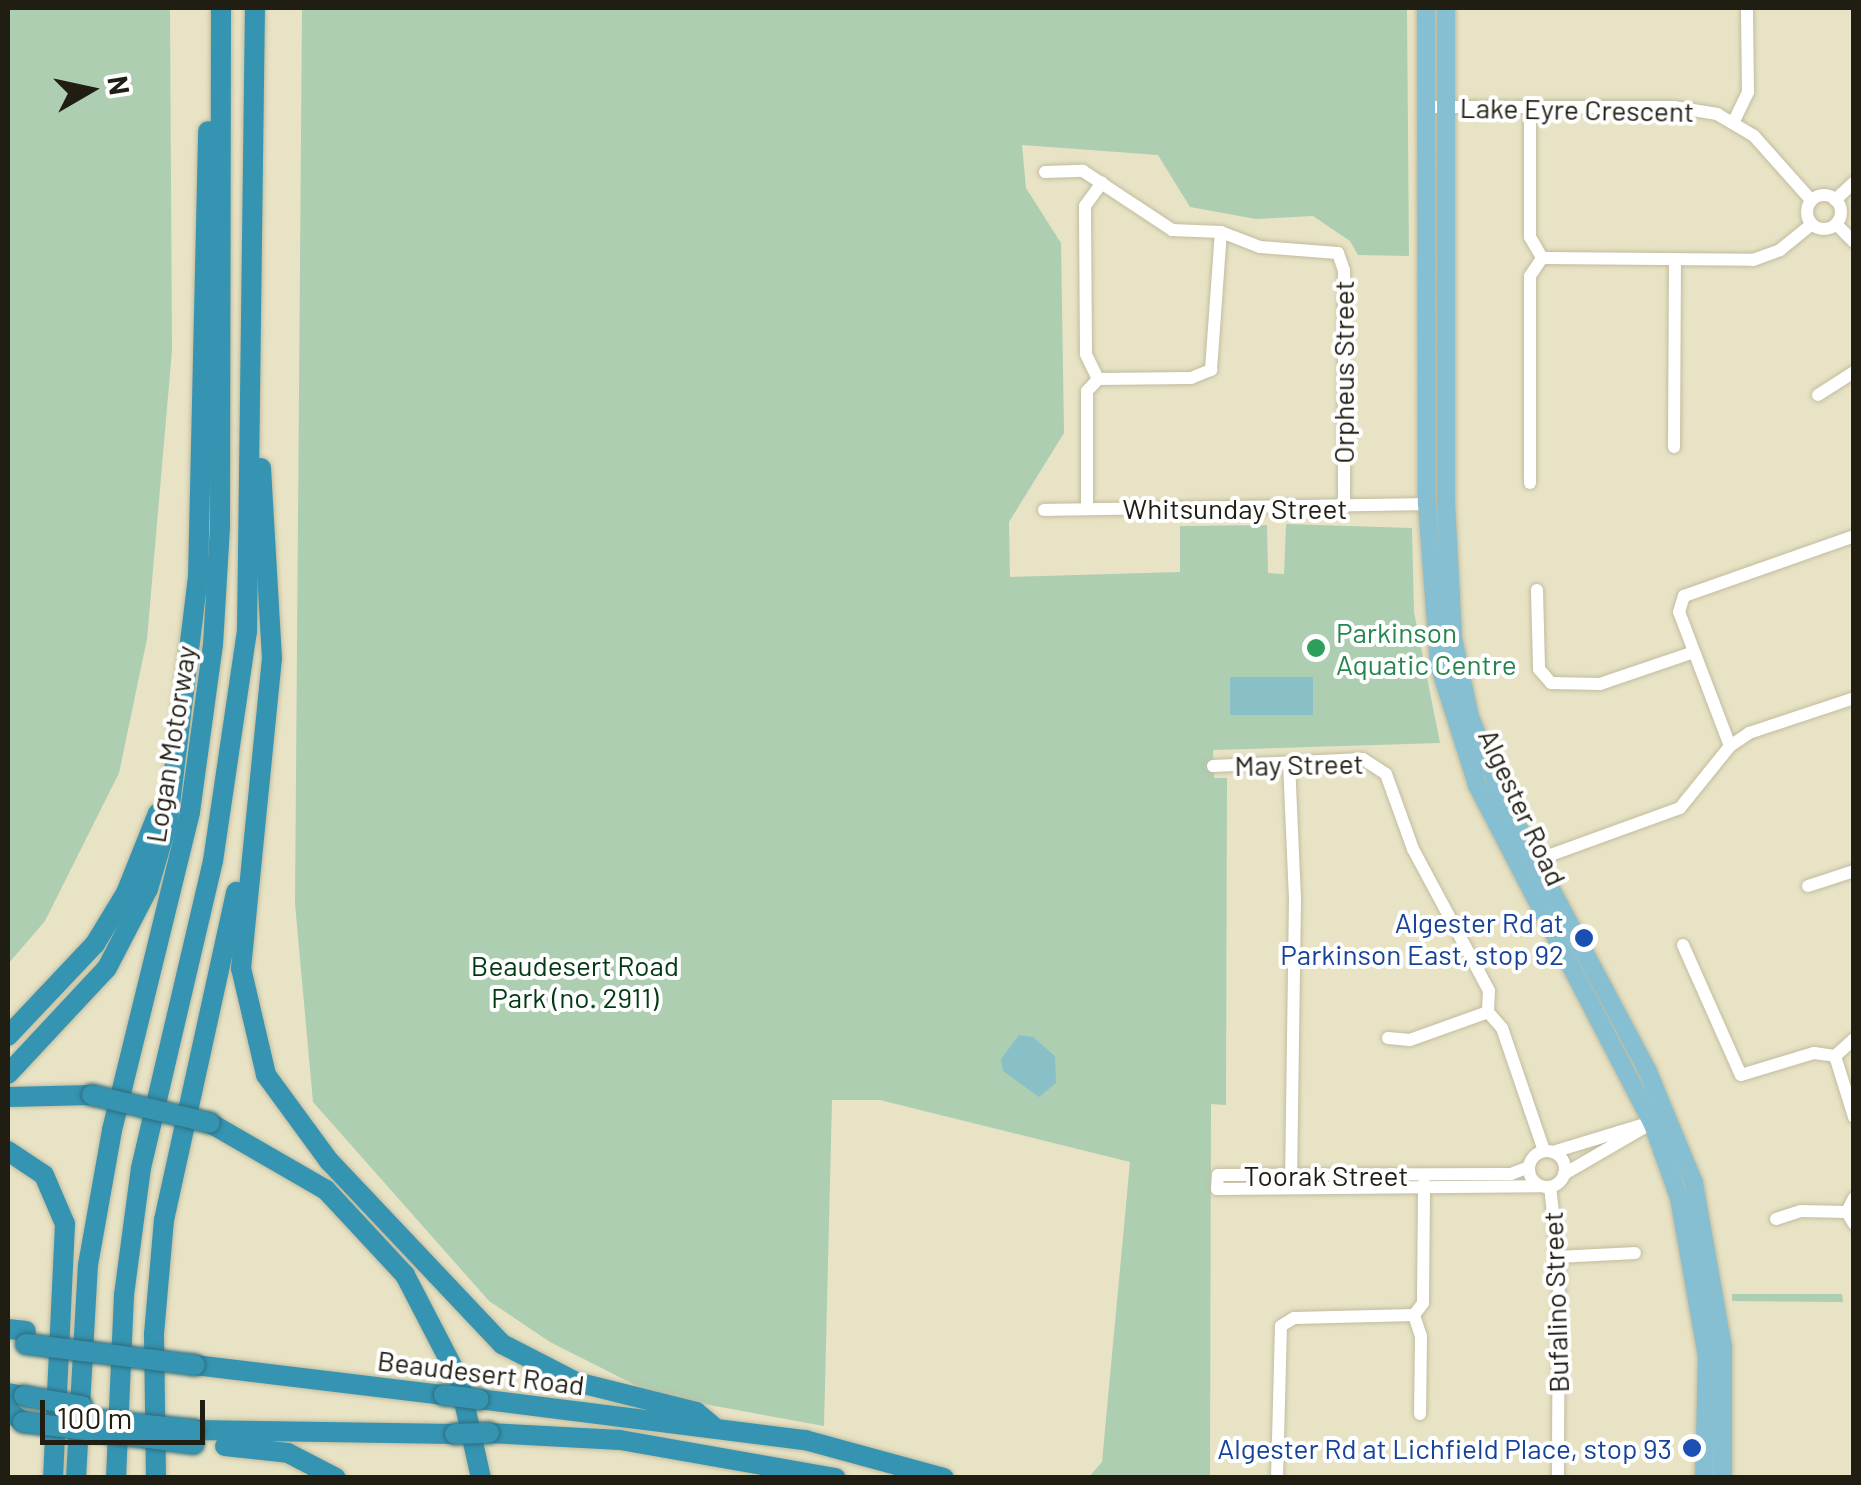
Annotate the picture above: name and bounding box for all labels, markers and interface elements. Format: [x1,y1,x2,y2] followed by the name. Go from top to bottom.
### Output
[40,40,140,140] north arrow
[101,73,138,97] text: N
[1459,90,1695,128] street label: Lake Eyre Crescent
[1326,280,1360,464] street label: Orpheus Street
[1123,491,1347,525] street label: Whitsunday Street
[1336,615,1517,681] place label: Parkinson Aquatic Centre
[1305,637,1327,659] marker: Parkinson Aquatic Centre
[138,643,202,845] street label: Logan Motorway
[1472,723,1574,891] street label: Algester Road
[1234,746,1364,782] street label: May Street
[1280,905,1564,971] place label: Algester Rd at Parkinson East, stop 92
[1573,927,1595,949] marker: Algester Rd at Parkinson East, stop 92
[471,948,679,1014] park label: Beaudesert Road Park (no. 2911)
[1243,1158,1409,1192] street label: Toorak Street
[1535,1211,1575,1393] street label: Bufalino Street
[376,1343,586,1401] street label: Beaudesert Road
[45,1380,210,1442] scale bar
[57,1399,132,1435] text: 100 m
[1217,1431,1672,1465] place label: Algester Rd at Lichfield Place, stop 93
[1681,1437,1703,1459] marker: Algester Rd at Lichfield Place, stop 93

